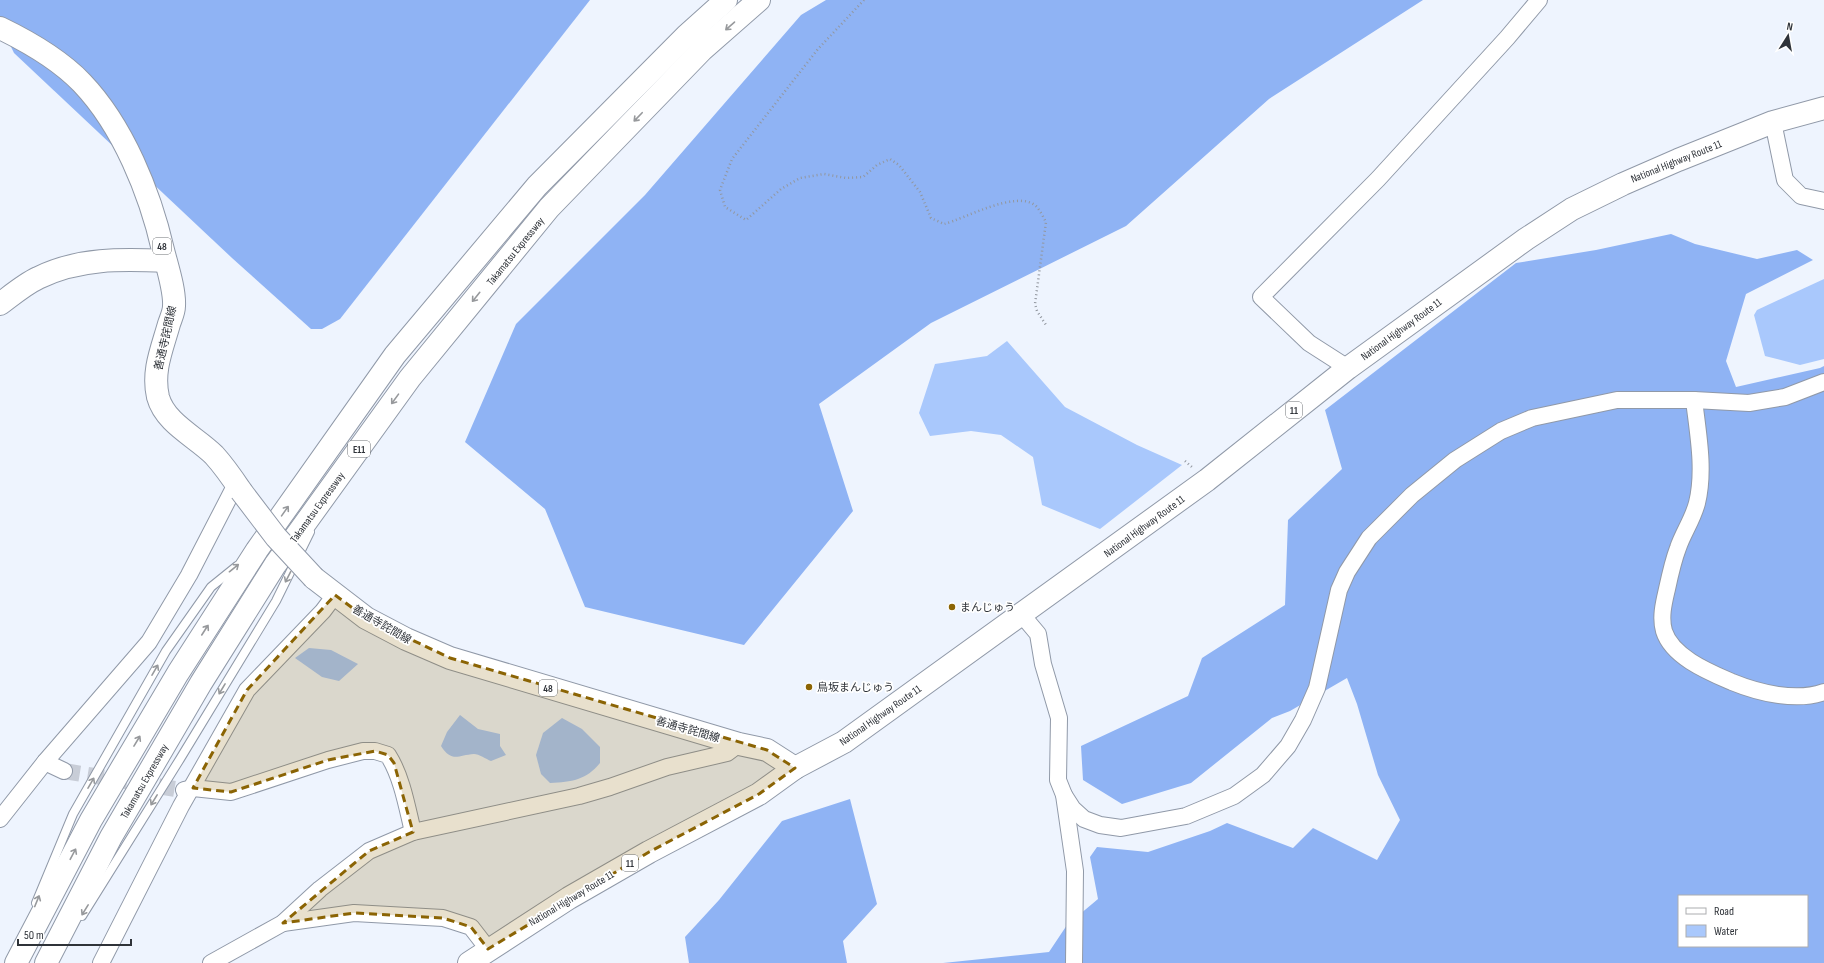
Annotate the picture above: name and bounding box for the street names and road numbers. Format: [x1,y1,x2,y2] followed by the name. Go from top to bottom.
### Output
[1629,137,1724,186] street label: National Highway Route 11
[484,214,547,288] street label: Takamatsu Expressway
[153,238,171,254] road number: 48
[1358,296,1444,363] street label: National Highway Route 11
[152,304,179,372] street label: 善通寺詫間線
[1286,402,1302,418] road number: 11
[348,441,370,457] road number: E11
[287,469,348,545] street label: Takamatsu Expressway
[1101,493,1187,560] street label: National Highway Route 11
[350,602,414,647] street label: 善通寺詫間線
[539,680,557,696] road number: 48
[837,682,924,748] street label: National Highway Route 11
[654,714,721,745] street label: 善通寺詫間線
[118,741,171,821] street label: Takamatsu Expressway
[622,855,638,871] road number: 11
[526,868,616,929] street label: National Highway Route 11

